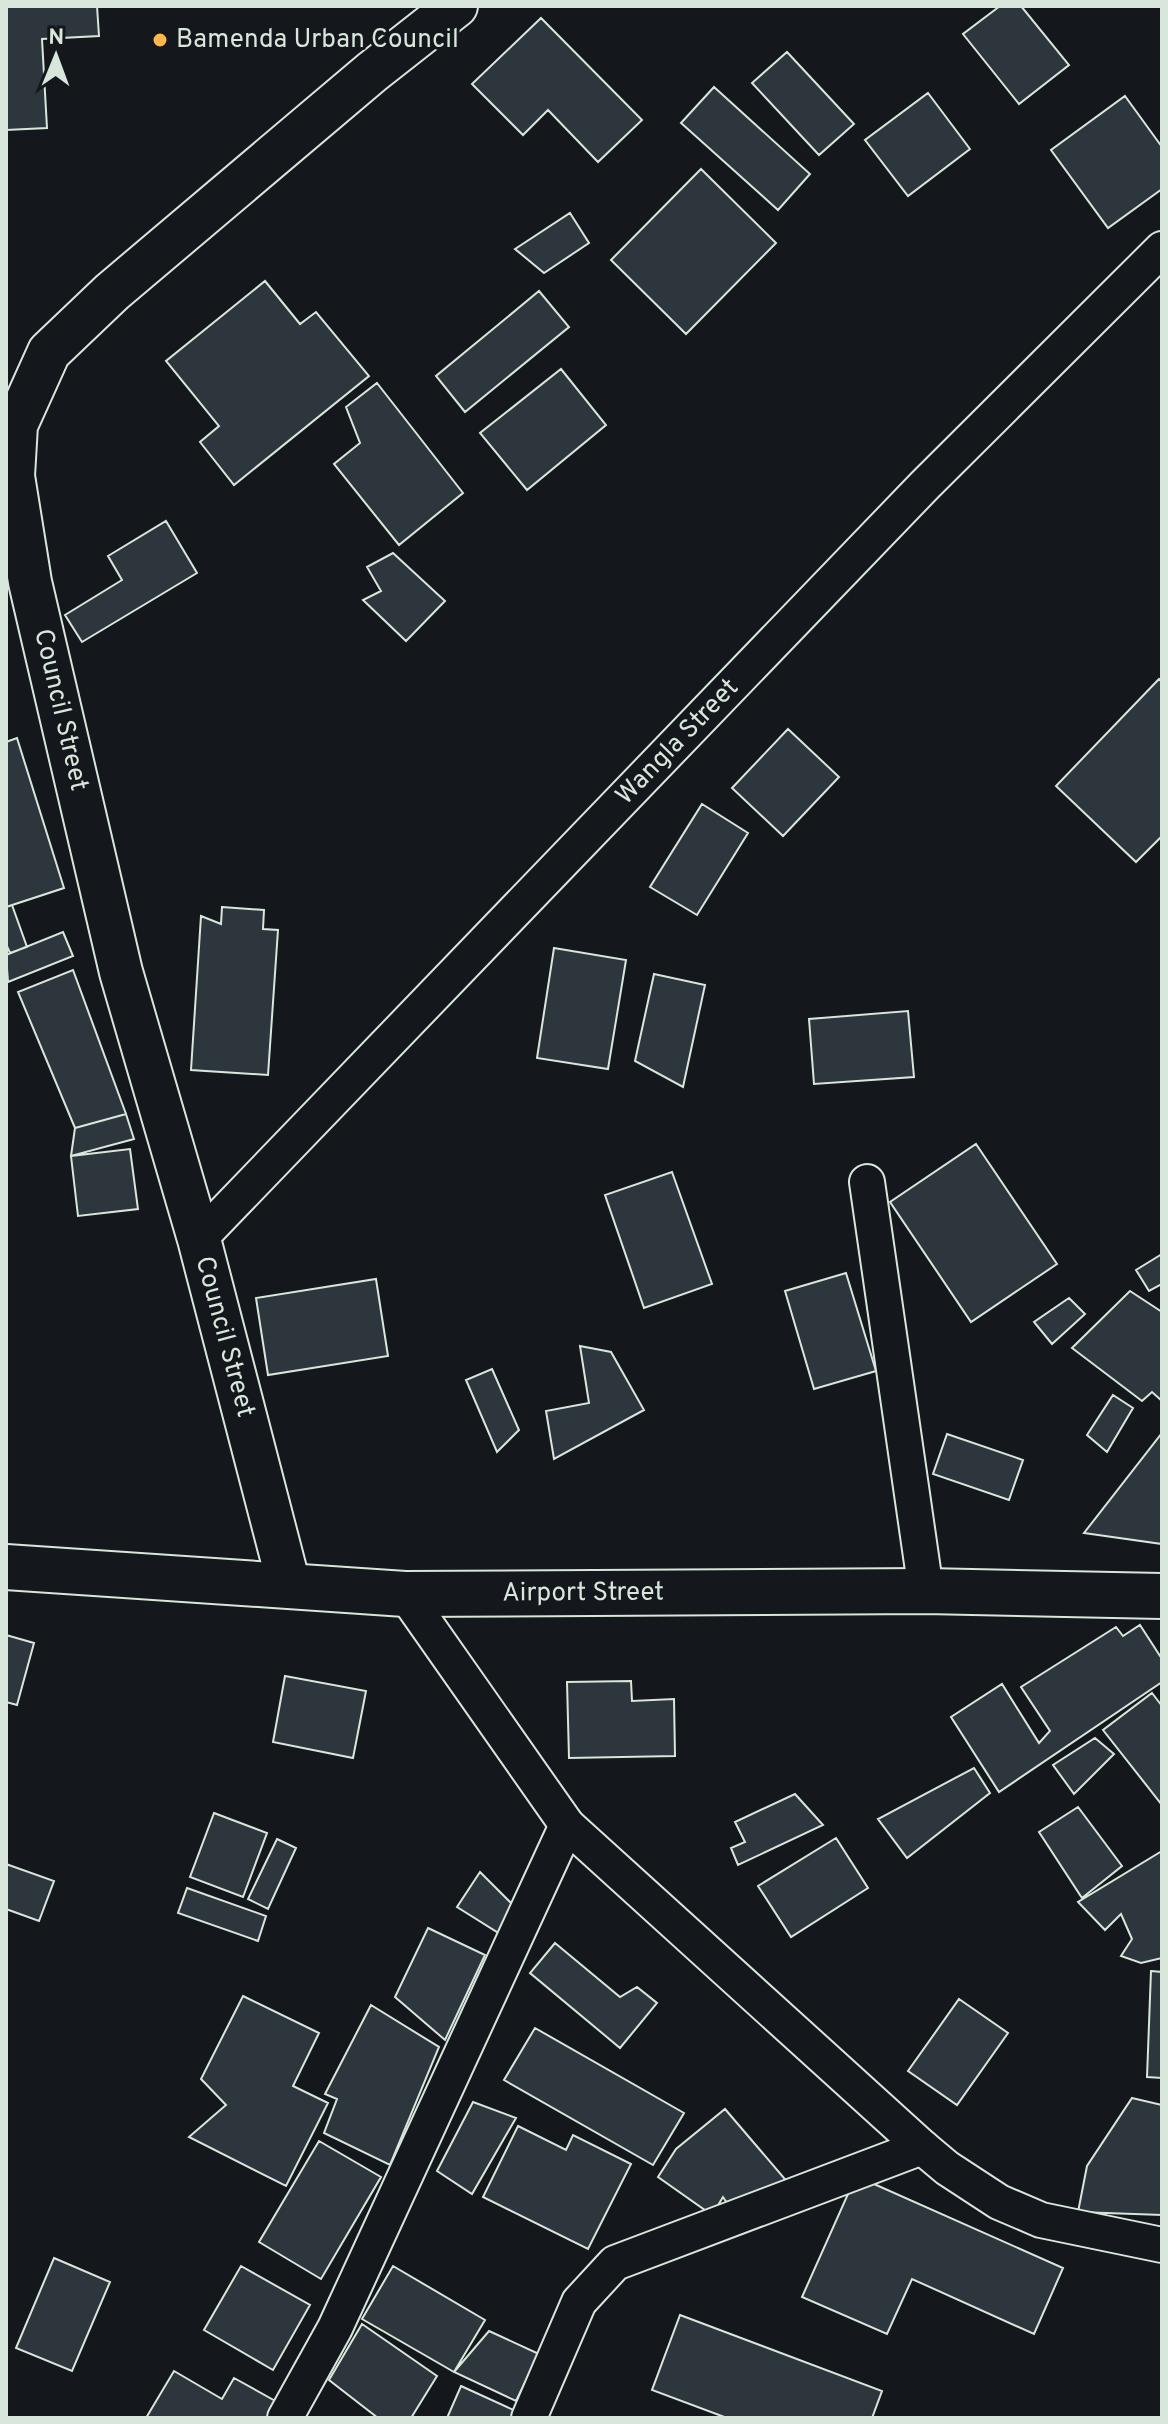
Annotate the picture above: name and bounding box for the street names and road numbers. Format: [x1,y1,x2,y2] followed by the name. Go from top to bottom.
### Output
[25,626,95,794] street label: Council Street
[609,672,746,812] street label: Wangla Street
[187,1253,261,1421] street label: Council Street
[502,1576,664,1610] street label: Airport Street

